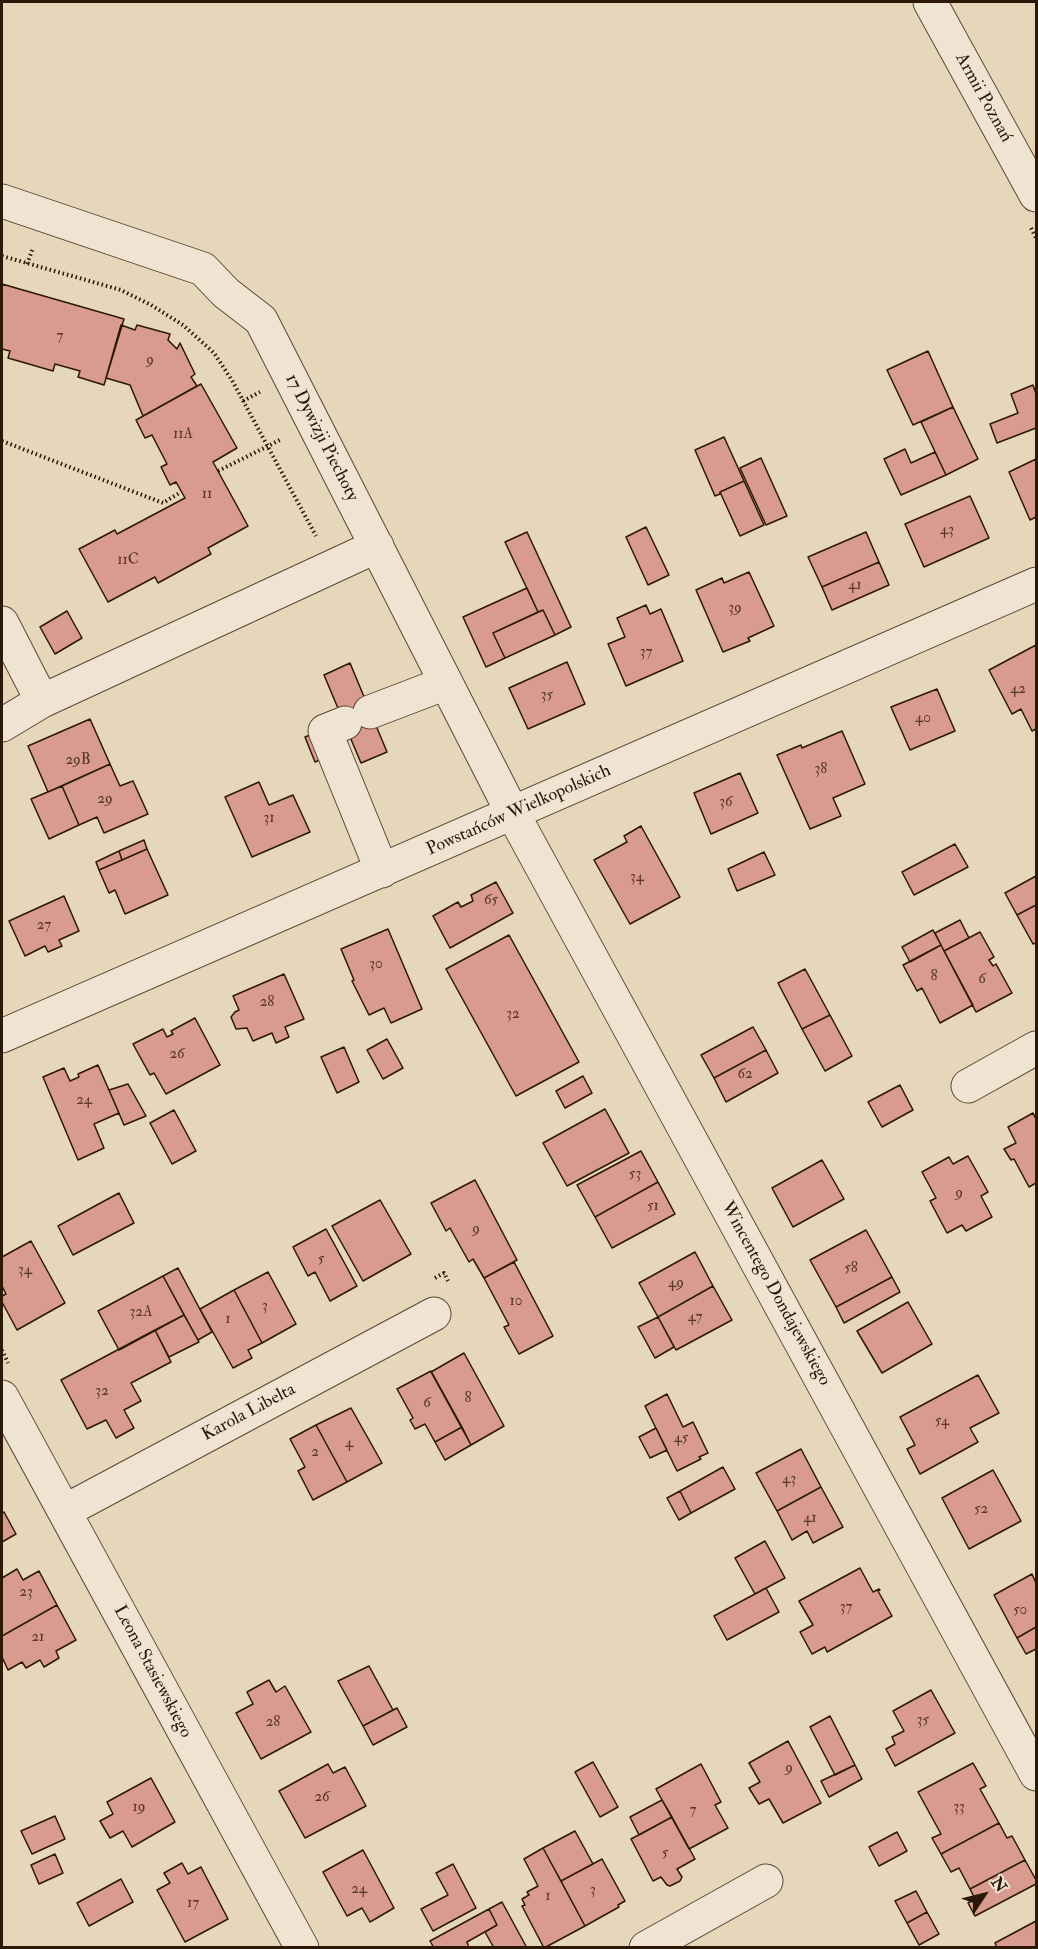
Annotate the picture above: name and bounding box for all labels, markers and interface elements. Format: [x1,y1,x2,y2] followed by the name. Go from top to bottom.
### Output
[950,50,1016,146] street label: Armii Poznań
[57,328,63,346] house number: 7
[146,352,154,370] house number: 9
[280,371,362,505] street label: 17 Dywizji Piechoty
[173,426,193,444] house number: 11A
[202,486,212,504] house number: 11
[940,522,954,540] house number: 43
[117,552,139,570] house number: 11C
[848,577,862,595] house number: 41
[728,600,742,618] house number: 39
[640,644,652,662] house number: 37
[1010,681,1026,699] house number: 42
[541,687,553,705] house number: 35
[915,710,931,728] house number: 40
[65,752,91,770] house number: 29B
[423,761,615,861] street label: Powstańców Wielkopolskich
[815,761,827,779] house number: 38
[97,791,113,809] house number: 29
[719,794,733,812] house number: 36
[263,810,275,828] house number: 31
[630,869,644,887] house number: 34
[484,892,498,910] house number: 65
[37,917,51,935] house number: 27
[369,956,383,974] house number: 30
[930,968,938,986] house number: 8
[978,971,986,989] house number: 6
[260,994,274,1012] house number: 28
[506,1006,520,1024] house number: 32
[169,1046,185,1064] house number: 26
[737,1066,753,1084] house number: 62
[76,1092,92,1110] house number: 24
[629,1166,641,1184] house number: 53
[955,1185,963,1203] house number: 9
[647,1198,659,1216] house number: 51
[715,1198,835,1390] street label: Wincentego Dondajewskiego
[472,1221,480,1239] house number: 9
[318,1251,324,1269] house number: 5
[844,1260,858,1278] house number: 58
[18,1262,32,1280] house number: 34
[668,1275,684,1293] house number: 49
[510,1293,522,1311] house number: 10
[262,1298,268,1316] house number: 3
[130,1304,152,1322] house number: 32A
[688,1309,702,1327] house number: 47
[225,1311,231,1329] house number: 1
[199,1379,299,1447] street label: Karola Libelta
[95,1383,109,1401] house number: 32
[464,1390,472,1408] house number: 8
[423,1395,431,1413] house number: 6
[935,1413,949,1431] house number: 54
[674,1430,688,1448] house number: 45
[345,1435,353,1453] house number: 4
[311,1444,319,1462] house number: 2
[782,1471,796,1489] house number: 43
[974,1501,988,1519] house number: 52
[803,1510,817,1528] house number: 41
[19,1584,33,1602] house number: 23
[840,1599,852,1617] house number: 37
[108,1602,196,1742] street label: Leona Stasiewskiego
[1013,1602,1027,1620] house number: 50
[32,1629,44,1647] house number: 21
[917,1712,929,1730] house number: 35
[266,1714,280,1732] house number: 28
[785,1760,793,1778] house number: 9
[314,1789,330,1807] house number: 26
[133,1799,145,1817] house number: 19
[953,1799,965,1817] house number: 33
[690,1802,696,1820] house number: 7
[662,1845,668,1863] house number: 5
[954,1865,1014,1925] north arrow
[986,1873,1011,1896] text: N
[351,1881,367,1899] house number: 24
[590,1882,596,1900] house number: 3
[545,1888,551,1906] house number: 1
[187,1895,199,1913] house number: 17

